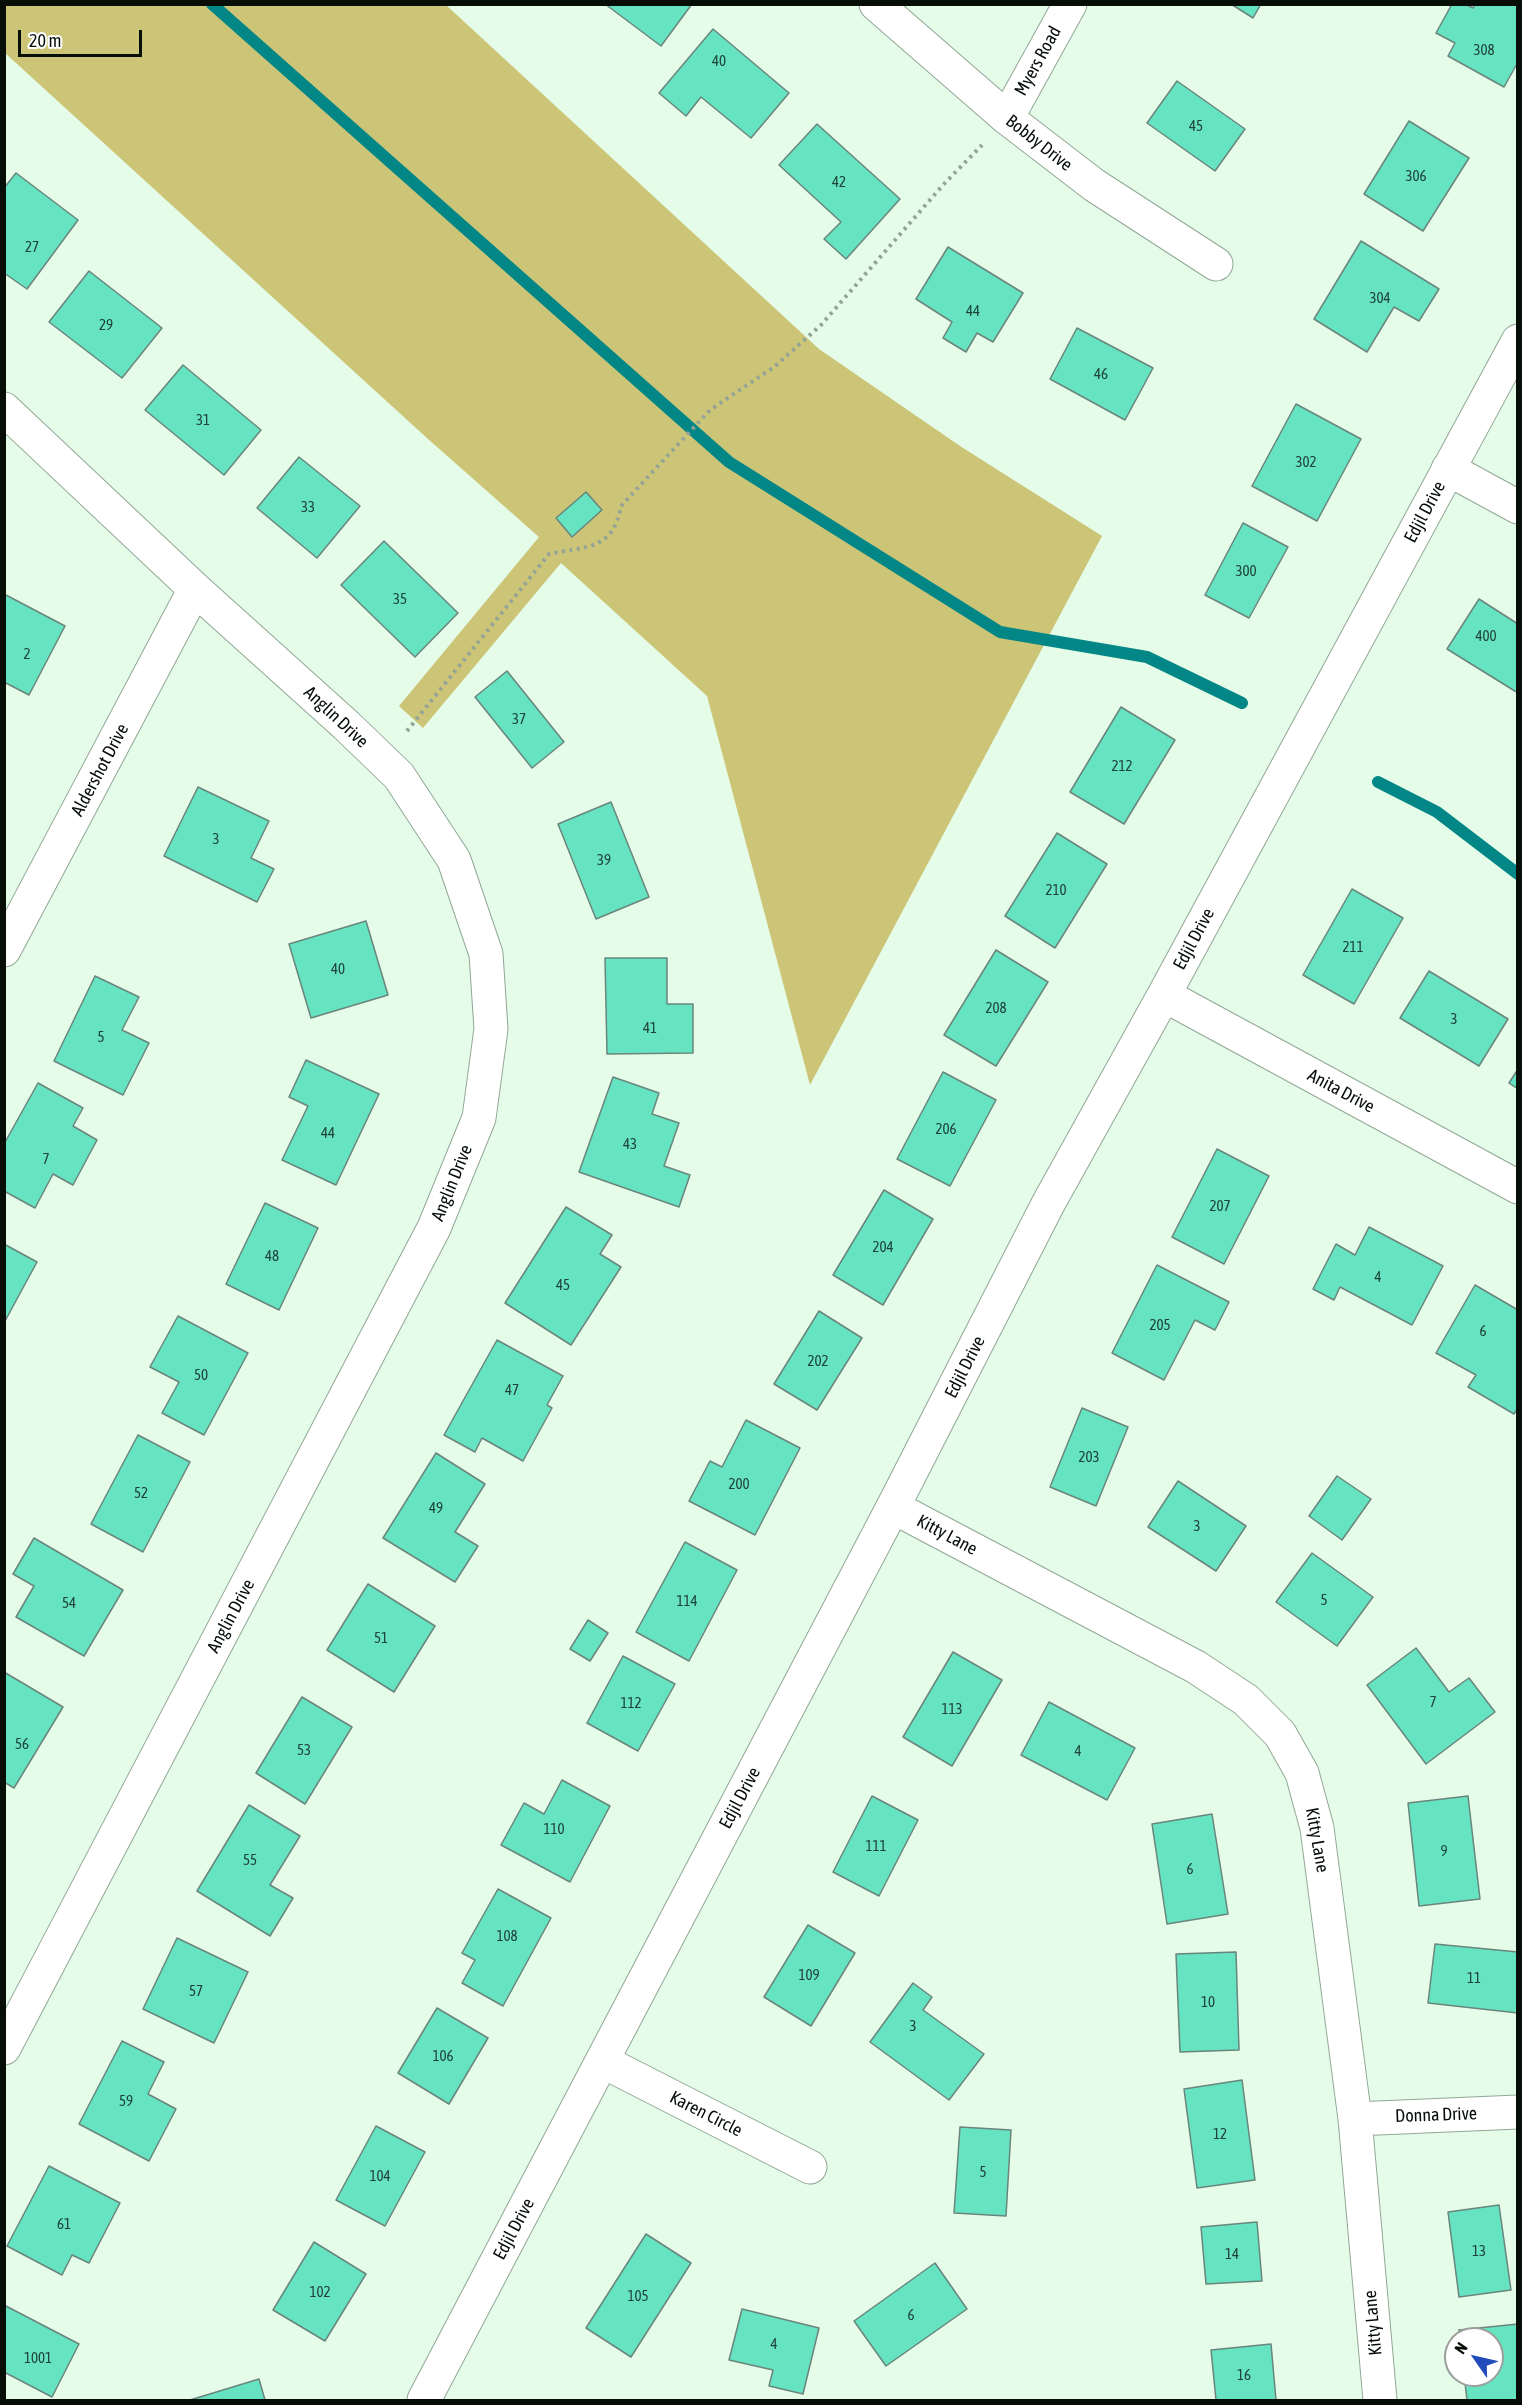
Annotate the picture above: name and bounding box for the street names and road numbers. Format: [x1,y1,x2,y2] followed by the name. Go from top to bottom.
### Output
[1010,23,1066,99] street label: Myers Road
[1001,110,1077,176] street label: Bobby Drive
[1400,478,1450,546] street label: Edjil Drive
[299,682,373,752] street label: Anglin Drive
[67,720,133,820] street label: Aldershot Drive
[1169,905,1219,973] street label: Edjil Drive
[1304,1064,1378,1118] street label: Anita Drive
[427,1142,477,1224] street label: Anglin Drive
[940,1332,990,1402] street label: Edjil Drive
[913,1510,981,1560] street label: Kitty Lane
[203,1575,259,1657] street label: Anglin Drive
[715,1764,765,1832] street label: Edjil Drive
[1301,1806,1333,1874] street label: Kitty Lane
[666,2087,746,2141] street label: Karen Circle
[1395,2103,1477,2127] street label: Donna Drive
[489,2195,539,2263] street label: Edjil Drive
[1359,2289,1387,2357] street label: Kitty Lane

